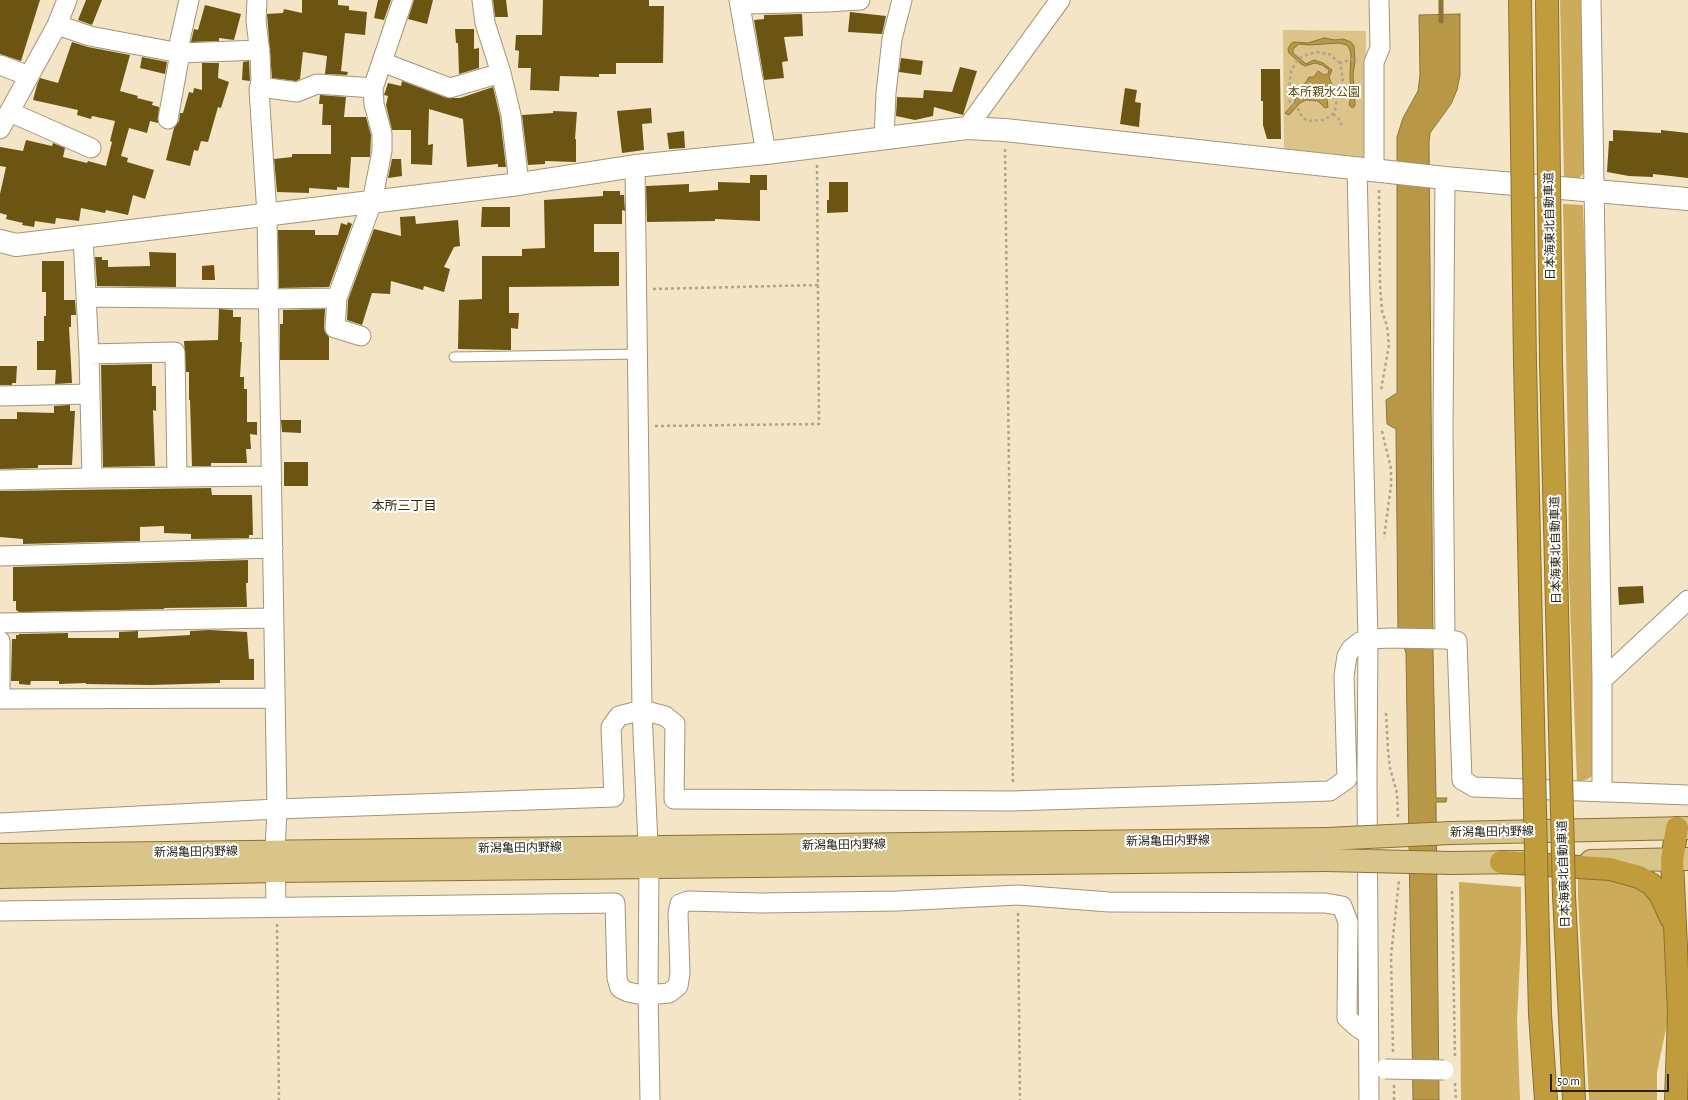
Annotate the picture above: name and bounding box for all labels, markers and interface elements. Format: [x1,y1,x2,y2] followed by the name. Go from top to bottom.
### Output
[1288,85,1360,99] park label: 本所親水公園
[1542,172,1558,280] street label: 日本海東北自動車道
[1548,496,1564,604] street label: 日本海東北自動車道
[372,498,436,514] district label: 本所三丁目
[1555,820,1573,928] street label: 日本海東北自動車道
[1450,824,1534,840] street label: 新潟亀田内野線
[1126,833,1210,849] street label: 新潟亀田内野線
[802,837,886,853] street label: 新潟亀田内野線
[478,840,562,856] street label: 新潟亀田内野線
[154,844,238,860] street label: 新潟亀田内野線
[1552,1066,1671,1092] scale bar
[1557,1075,1580,1087] text: 50 m

